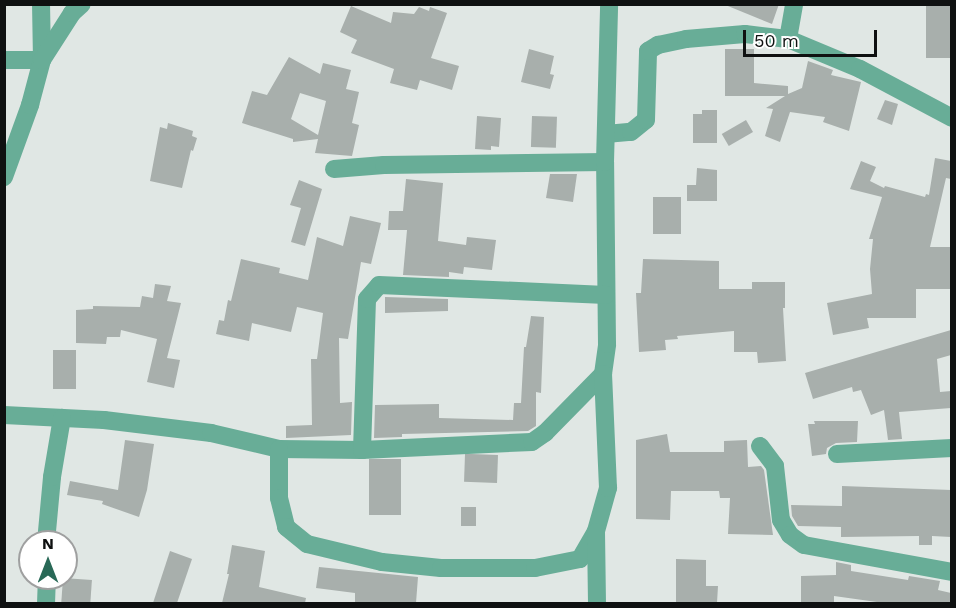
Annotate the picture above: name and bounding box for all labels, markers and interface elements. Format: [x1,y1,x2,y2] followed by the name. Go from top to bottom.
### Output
[746,18,880,56] scale bar
[754,30,799,51] text: 50 m
[18,530,78,590] north arrow
[42,534,54,553] text: N

